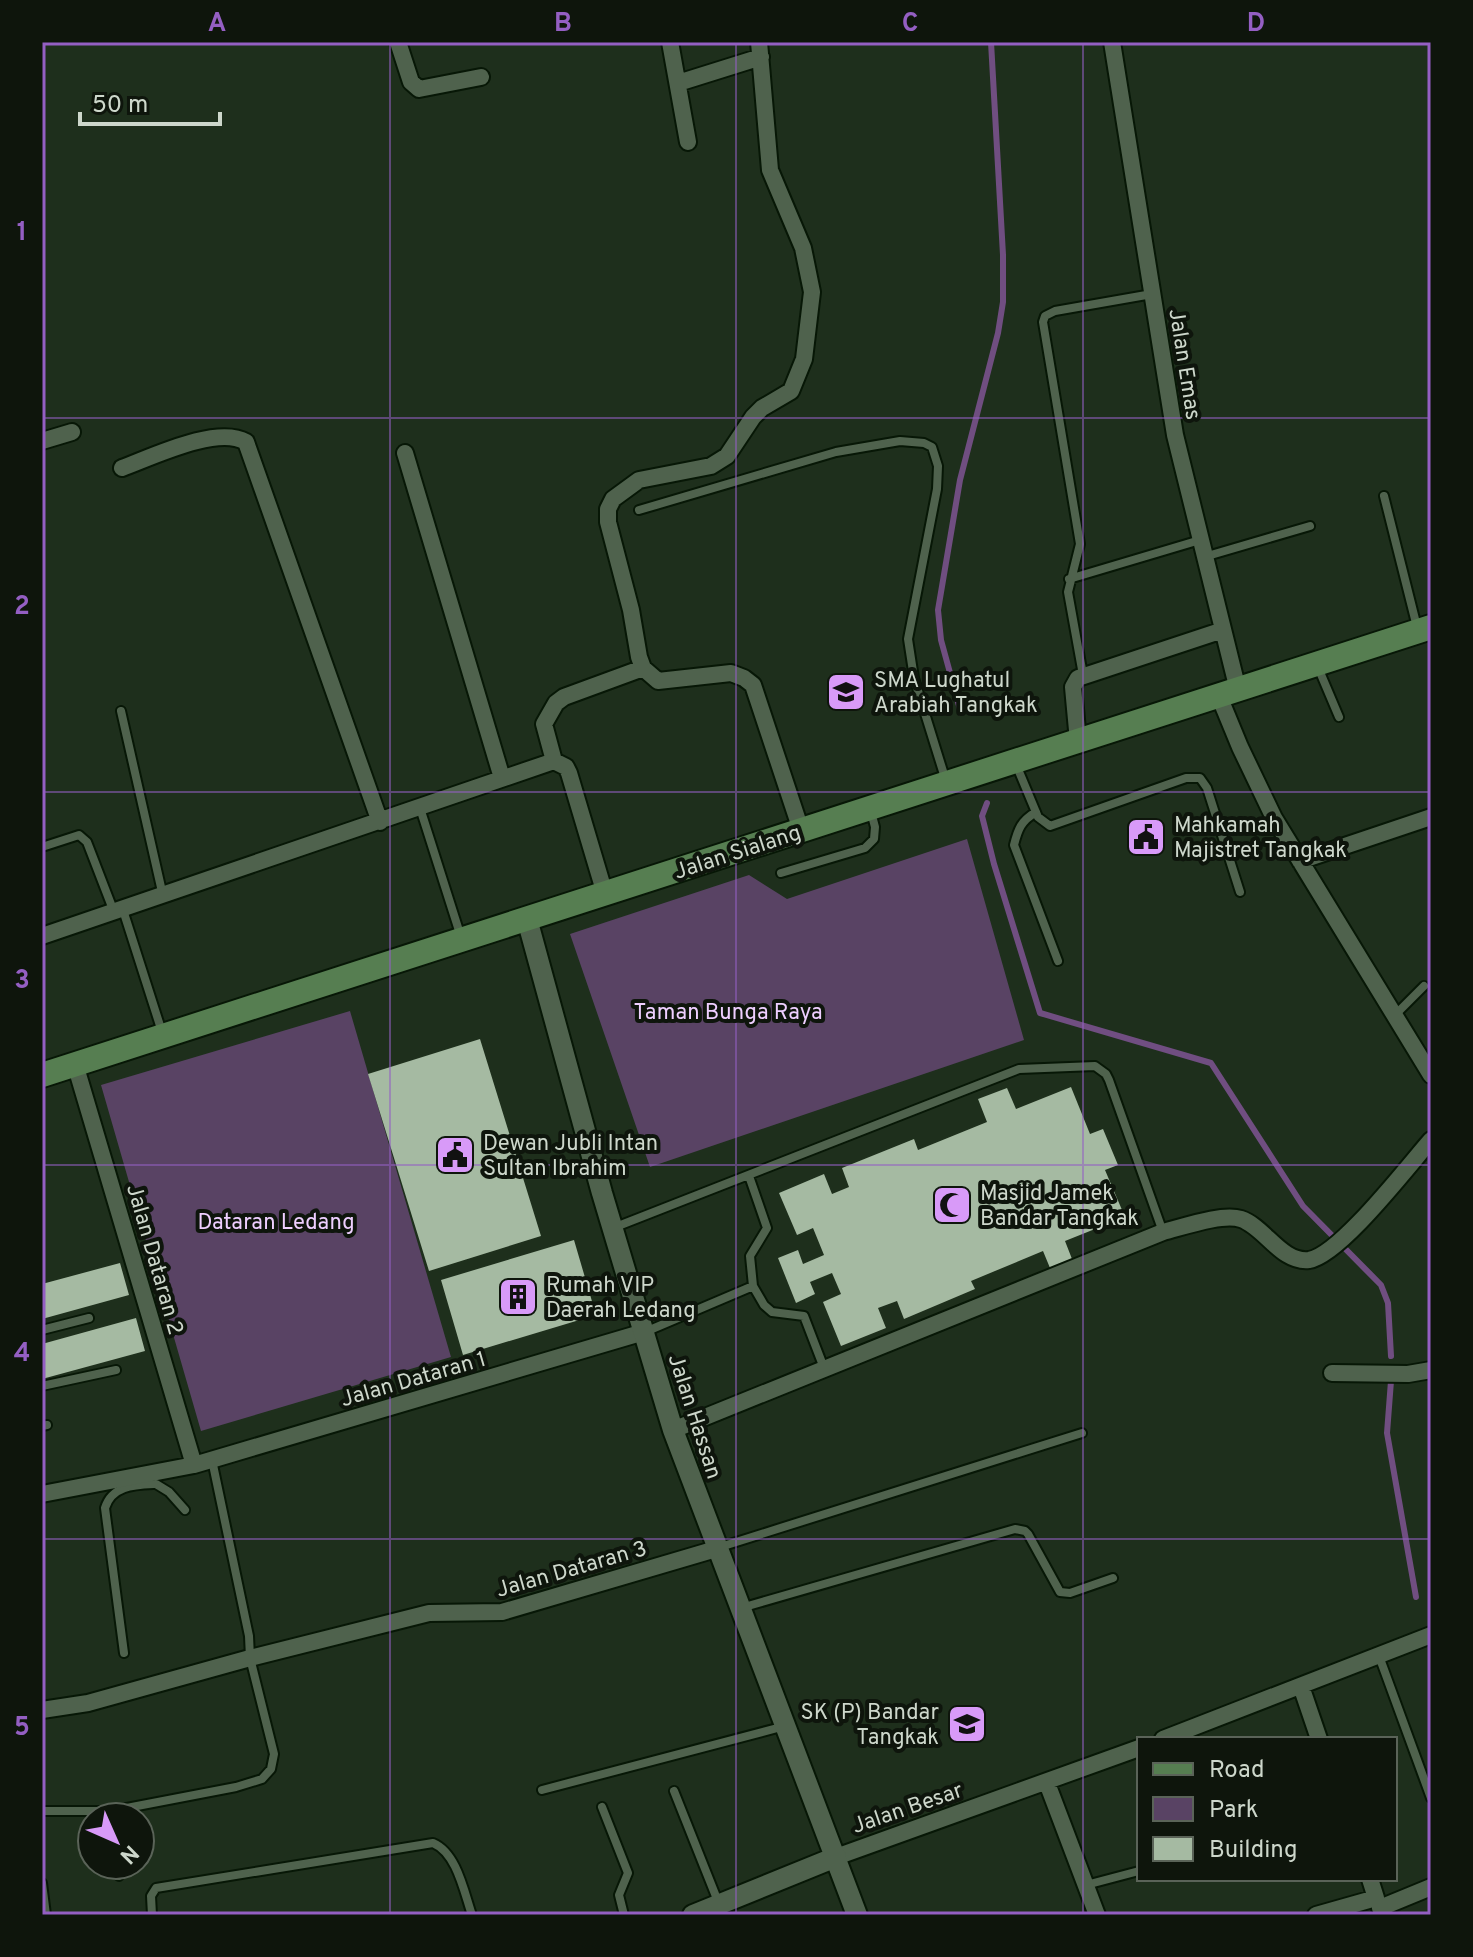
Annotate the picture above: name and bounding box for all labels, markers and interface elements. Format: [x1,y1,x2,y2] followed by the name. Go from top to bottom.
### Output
[208,8,226,41] text: A
[554,8,572,41] text: B
[902,8,918,41] text: C
[1247,8,1265,41] text: D
[80,76,220,126] scale bar
[92,91,148,121] text: 50 m
[17,217,27,250] text: 1
[1161,307,1206,422] street label: Jalan Emas
[14,591,30,624] text: 2
[874,668,1038,720] place label: SMA Lughatul Arabiah Tangkak
[825,671,867,713] school or university icon: SMA Lughatul Arabiah Tangkak
[1174,813,1347,865] place label: Mahkamah Majistret Tangkak
[1125,816,1167,858] public building icon: Mahkamah Majistret Tangkak
[671,820,805,887] street label: Jalan Sialang
[14,965,30,998] text: 3
[633,1000,823,1027] park label: Taman Bunga Raya
[483,1131,658,1183] place label: Dewan Jubli Intan Sultan Ibrahim
[434,1134,476,1176] public building icon: Dewan Jubli Intan Sultan Ibrahim
[119,1181,188,1338] street label: Jalan Dataran 2
[980,1181,1139,1233] place label: Masjid Jamek Bandar Tangkak
[931,1184,973,1226] mosque icon: Masjid Jamek Bandar Tangkak
[197,1210,355,1237] park label: Dataran Ledang
[546,1273,696,1325] place label: Rumah VIP Daerah Ledang
[497,1276,539,1318] building icon: Rumah VIP Daerah Ledang
[14,1338,30,1371] text: 4
[338,1347,490,1414] street label: Jalan Dataran 1
[661,1351,727,1483] street label: Jalan Hassan
[493,1536,650,1605] street label: Jalan Dataran 3
[800,1700,939,1752] place label: SK (P) Bandar Tangkak
[946,1703,988,1745] school or university icon: SK (P) Bandar Tangkak
[14,1712,30,1745] text: 5
[1137,1737,1397,1881] legend
[1209,1756,1265,1786] text: Road
[849,1778,967,1841] street label: Jalan Besar
[1209,1796,1259,1826] text: Park
[76,1801,156,1881] north arrow
[1209,1836,1298,1866] text: Building
[113,1838,144,1869] text: N

